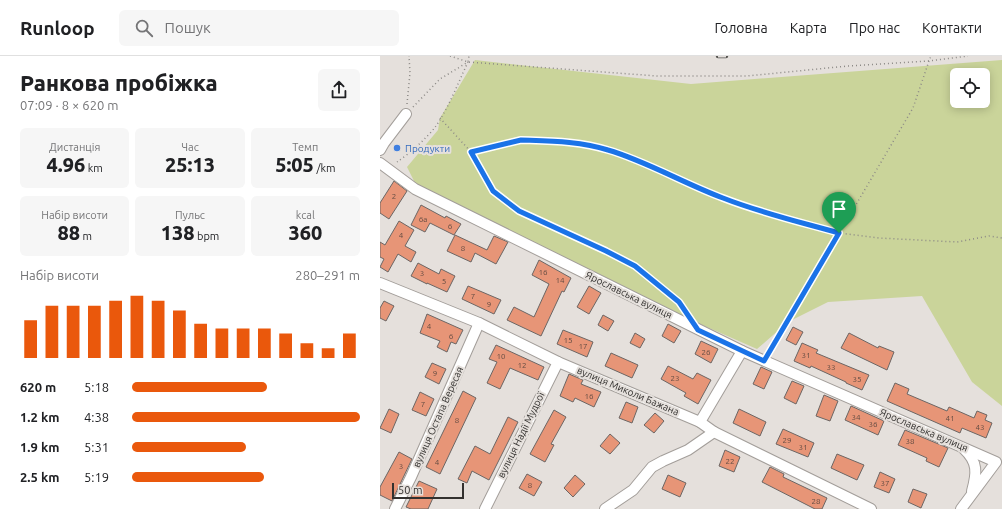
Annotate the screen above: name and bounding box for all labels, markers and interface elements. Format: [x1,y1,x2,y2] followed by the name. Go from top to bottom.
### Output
[119,10,399,46] search box
[20,17,95,39] text: Runloop
[133,17,155,39] icon: search
[165,19,211,36] text: Пошук
[714,20,768,36] text: Головна
[790,20,827,36] text: Карта
[849,20,900,36] text: Про нас
[922,20,982,36] text: Контакти
[950,68,990,108] map controls
[950,68,990,108] button: locate
[318,69,360,111] button: share
[20,70,218,95] text: Ранкова пробіжка
[20,98,119,112] text: 07:09 · 8 × 620 m
[49,141,100,153] text: Дистанція
[181,141,199,153] text: Час
[292,141,318,153] text: Темп
[392,143,402,153] marker: Продукти
[405,143,450,154] place label: Продукти
[46,153,85,176] text: 4.96
[165,153,215,176] text: 25:13
[275,153,314,176] text: 5:05
[85,162,103,174] text: km
[314,162,336,174] text: /km
[392,192,396,201] house number: 2
[822,192,856,233] pin
[828,198,850,220] icon: arrive
[41,209,108,221] text: Набір висоти
[175,209,205,221] text: Пульс
[296,209,315,221] text: kcal
[419,215,427,224] house number: 6а
[57,221,80,244] text: 88
[161,221,194,244] text: 138
[288,221,322,244] text: 360
[448,222,453,231] house number: 6
[80,230,92,242] text: m
[194,230,219,242] text: bpm
[399,231,404,240] house number: 4
[461,244,466,253] house number: 8
[20,268,99,282] text: Набір висоти
[295,268,360,282] text: 280–291 m
[538,268,548,277] house number: 16
[420,269,424,278] house number: 3
[584,269,674,321] street label: Ярославська вулиця
[555,276,565,285] house number: 14
[442,277,446,286] house number: 5
[471,292,475,301] house number: 7
[487,300,491,309] house number: 9
[427,322,432,331] house number: 4
[449,332,454,341] house number: 6
[563,336,573,345] house number: 15
[578,342,588,351] house number: 17
[701,348,711,357] house number: 26
[801,351,811,360] house number: 31
[496,352,506,361] house number: 10
[517,361,527,370] house number: 12
[826,363,836,372] house number: 33
[411,365,465,469] street label: вулиця Остапа Вересая
[575,365,681,417] street label: вулиця Миколи Бажана
[433,369,437,378] house number: 9
[670,374,680,383] house number: 23
[852,375,862,384] house number: 35
[20,380,56,394] text: 620 m
[84,380,109,394] text: 5:18
[495,390,547,480] street label: вулиця Надії Мудрої
[584,392,594,401] house number: 16
[421,400,425,409] house number: 7
[878,406,970,454] street label: Ярославська вулиця
[20,410,59,424] text: 1.2 km
[84,410,109,424] text: 4:38
[851,413,861,422] house number: 34
[945,414,955,423] house number: 41
[455,416,460,425] house number: 8
[868,420,878,429] house number: 36
[975,423,985,432] house number: 43
[782,436,792,445] house number: 29
[905,437,915,446] house number: 38
[20,440,59,454] text: 1.9 km
[84,440,109,454] text: 5:31
[798,443,808,452] house number: 31
[725,457,735,466] house number: 22
[435,458,440,467] house number: 4
[399,462,403,471] house number: 3
[20,470,59,484] text: 2.5 km
[84,470,109,484] text: 5:19
[880,479,890,488] house number: 37
[392,481,464,500] scale bar
[528,481,533,490] house number: 8
[398,484,422,496] text: 50 m
[811,497,821,506] house number: 28

